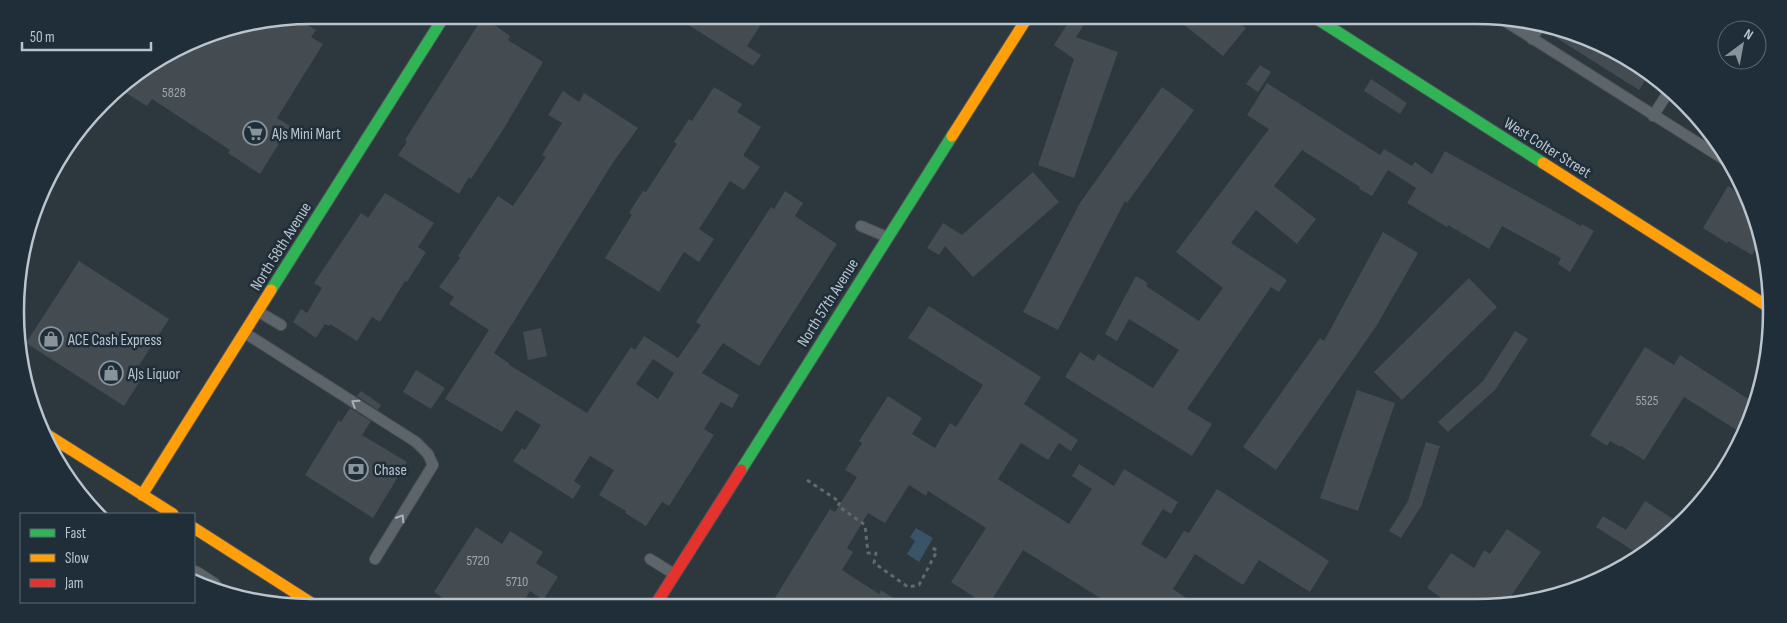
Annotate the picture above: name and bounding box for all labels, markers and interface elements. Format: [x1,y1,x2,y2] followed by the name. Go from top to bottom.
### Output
[22,20,151,52] scale bar
[1717,20,1767,70] north arrow
[1741,25,1756,44] text: N
[30,28,55,47] text: 50 m
[162,84,186,101] house number: 5828
[1500,114,1594,183] street label: West Colter Street
[242,120,268,146] supermarket icon: AJs Mini Mart
[271,125,341,144] place label: AJs Mini Mart
[247,199,316,295] street label: North 58th Avenue
[794,255,863,350] street label: North 57th Avenue
[38,326,64,352] shop icon: ACE Cash Express
[67,331,162,350] place label: ACE Cash Express
[98,360,124,386] shop icon: AJs Liquor
[127,365,180,384] place label: AJs Liquor
[1636,392,1659,409] house number: 5525
[352,399,361,409] one-way arrow
[343,456,369,482] bank icon: Chase
[374,461,407,480] place label: Chase
[20,513,195,603] legend
[394,514,404,523] one-way arrow
[65,524,87,543] text: Fast
[65,549,89,568] text: Slow
[466,552,490,569] house number: 5720
[506,573,528,590] house number: 5710
[64,574,83,593] text: Jam

